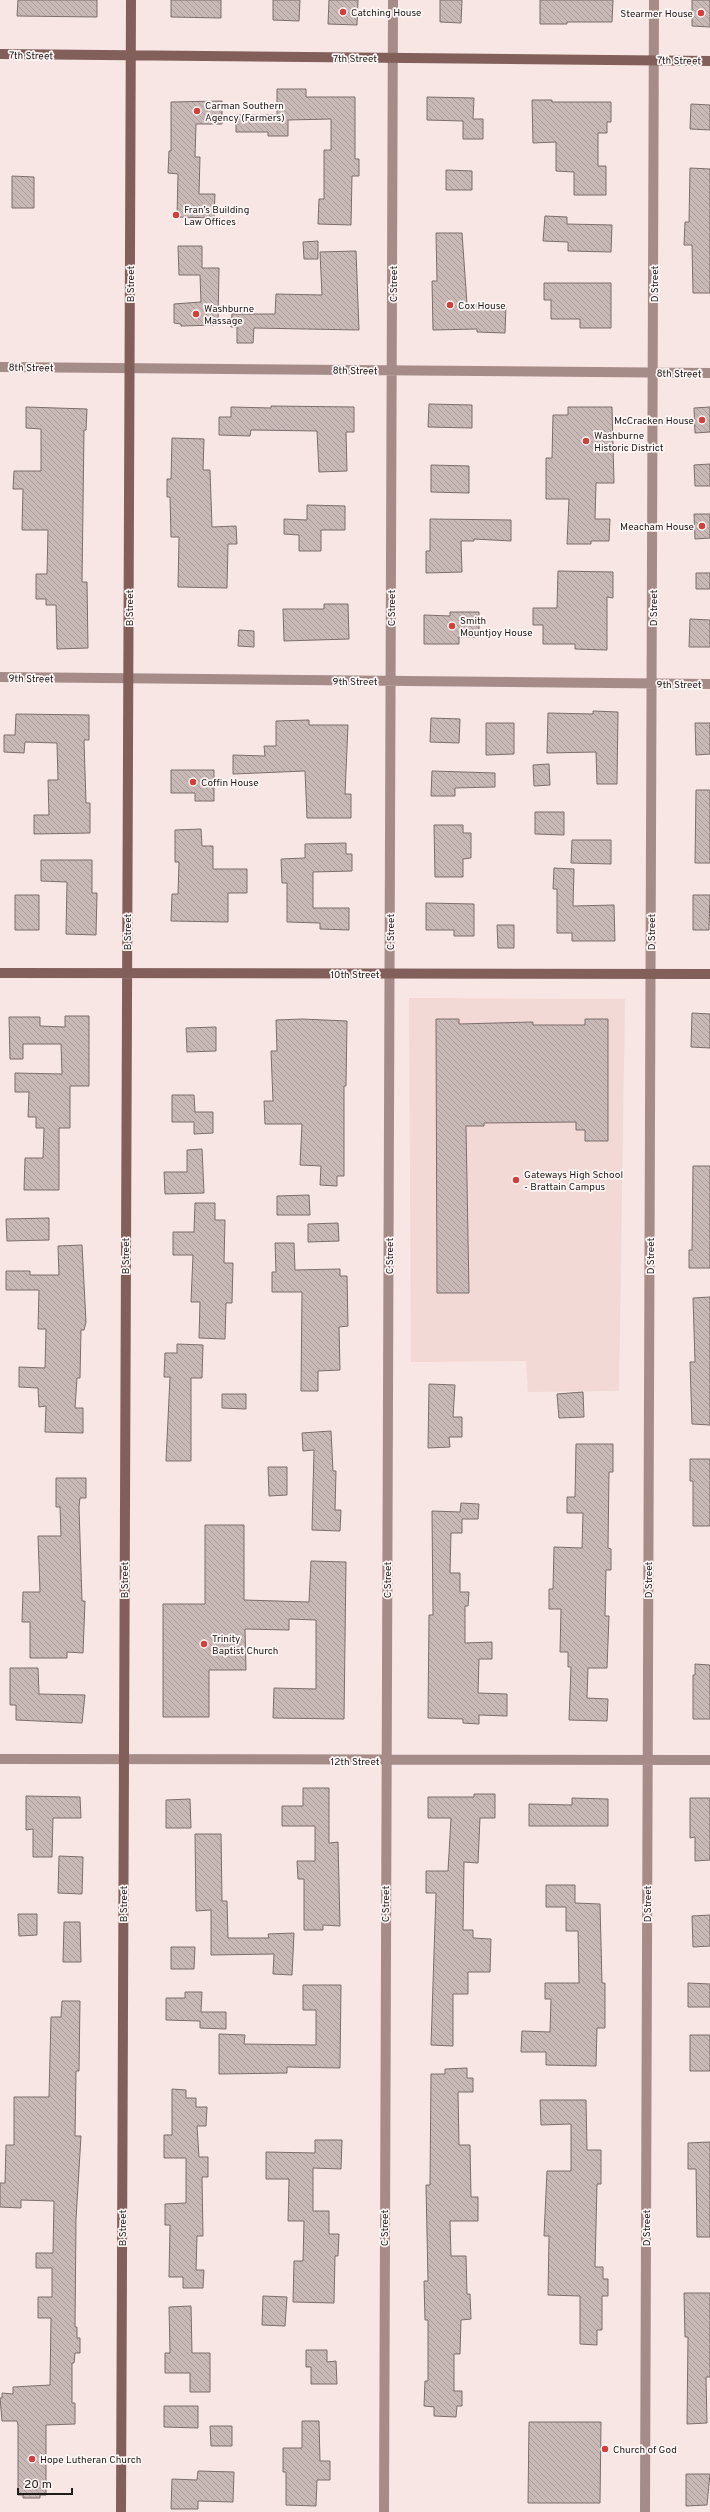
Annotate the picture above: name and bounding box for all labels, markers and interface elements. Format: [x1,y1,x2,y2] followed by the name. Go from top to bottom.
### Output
[338,7,348,17] marker: Catching House
[351,7,421,20] place label: Catching House
[620,8,693,21] place label: Stearmer House
[696,8,706,18] marker: Stearmer House
[9,50,53,63] street label: 7th Street
[333,53,377,66] street label: 7th Street
[657,55,701,68] street label: 7th Street
[205,100,285,125] place label: Carman Southern Agency (Farmers)
[192,106,202,116] marker: Carman Southern Agency (Farmers)
[184,204,249,229] place label: Fran’s Building Law Offices
[171,210,181,220] marker: Fran’s Building Law Offices
[649,265,662,302] street label: D Street
[125,266,138,302] street label: B Street
[388,266,401,302] street label: C Street
[445,300,455,310] marker: Cox House
[458,300,506,313] place label: Cox House
[204,303,254,328] place label: Washburne Massage
[191,309,201,319] marker: Washburne Massage
[8,362,54,375] street label: 8th Street
[332,365,378,378] street label: 8th Street
[656,368,702,381] street label: 8th Street
[614,415,694,428] place label: McCracken House
[697,415,707,425] marker: McCracken House
[594,430,664,455] place label: Washburne Historic District
[581,436,591,446] marker: Washburne Historic District
[620,521,694,534] place label: Meacham House
[697,521,707,531] marker: Meacham House
[648,589,661,626] street label: D Street
[124,590,137,626] street label: B Street
[386,590,399,626] street label: C Street
[460,615,533,640] place label: Smith Mountjoy House
[447,621,457,631] marker: Smith Mountjoy House
[8,673,54,686] street label: 9th Street
[332,676,378,689] street label: 9th Street
[656,679,702,692] street label: 9th Street
[188,777,198,787] marker: Coffin House
[201,777,259,790] place label: Coffin House
[646,913,659,950] street label: D Street
[122,914,135,950] street label: B Street
[385,914,398,950] street label: C Street
[330,969,380,982] street label: 10th Street
[524,1169,623,1194] place label: Gateways High School - Brattain Campus
[511,1175,521,1185] marker: Gateways High School - Brattain Campus
[645,1237,658,1274] street label: D Street
[120,1238,133,1274] street label: B Street
[384,1238,397,1274] street label: C Street
[643,1561,656,1598] street label: D Street
[119,1562,132,1598] street label: B Street
[382,1562,395,1598] street label: C Street
[212,1633,279,1658] place label: Trinity Baptist Church
[199,1639,209,1649] marker: Trinity Baptist Church
[331,1756,380,1769] street label: 12th Street
[642,1885,655,1922] street label: D Street
[118,1886,131,1922] street label: B Street
[380,1886,393,1922] street label: C Street
[641,2209,654,2246] street label: D Street
[117,2210,130,2246] street label: B Street
[379,2210,392,2246] street label: C Street
[600,2444,610,2454] marker: Church of God
[613,2444,677,2457] place label: Church of God
[27,2454,37,2464] marker: Hope Lutheran Church
[40,2454,141,2467] place label: Hope Lutheran Church
[18,2470,72,2496] scale bar
[24,2477,52,2493] text: 20 m

